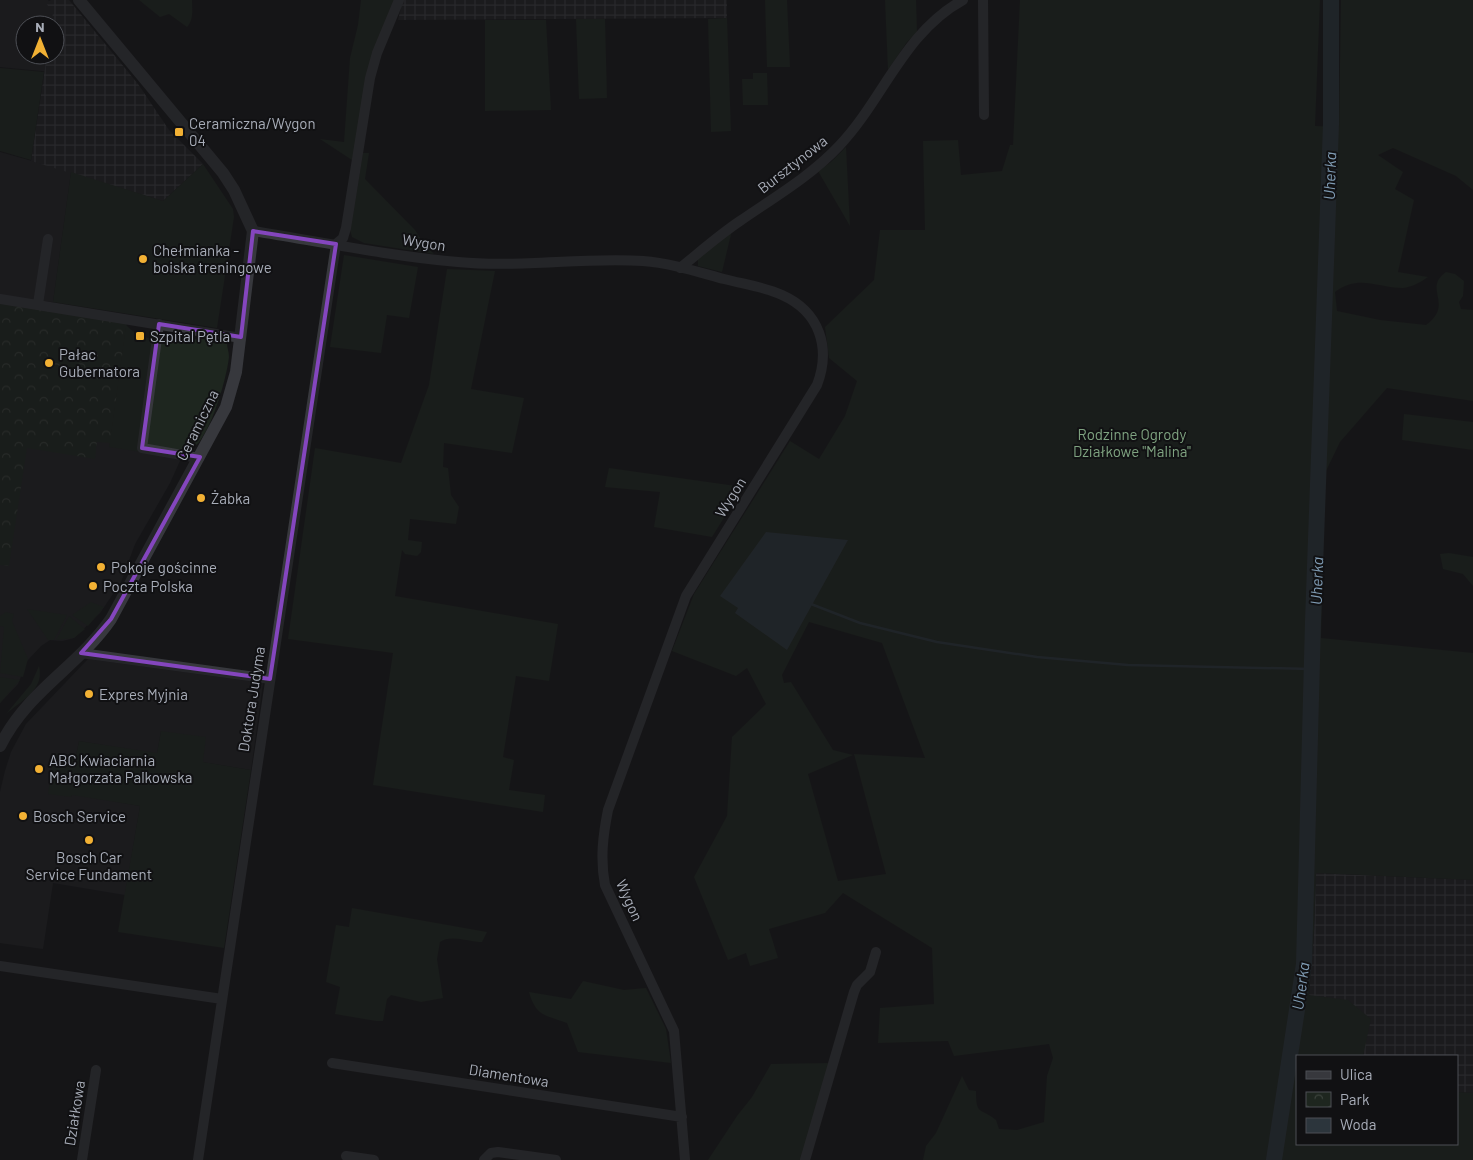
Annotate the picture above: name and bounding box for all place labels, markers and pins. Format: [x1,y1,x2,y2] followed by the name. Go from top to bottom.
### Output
[189,114,316,149] place label: Ceramiczna/Wygon 04
[173,126,185,138] marker: Ceramiczna/Wygon 04
[153,241,272,276] place label: Chełmianka - boiska treningowe
[137,253,149,265] marker: Chełmianka - boiska treningowe
[150,327,230,345] place label: Szpital Pętla
[134,330,146,342] marker: Szpital Pętla
[59,345,140,380] place label: Pałac Gubernatora
[43,357,55,369] marker: Pałac Gubernatora
[211,489,250,507] place label: Żabka
[195,492,207,504] marker: Żabka
[111,558,217,576] place label: Pokoje gościnne
[95,561,107,573] marker: Pokoje gościnne
[103,577,193,595] place label: Poczta Polska
[87,580,99,592] marker: Poczta Polska
[99,685,188,703] place label: Expres Myjnia
[83,688,95,700] marker: Expres Myjnia
[49,751,192,786] place label: ABC Kwiaciarnia Małgorzata Palkowska
[33,763,45,775] marker: ABC Kwiaciarnia Małgorzata Palkowska
[33,807,126,825] place label: Bosch Service
[17,810,29,822] marker: Bosch Service
[83,834,95,846] marker: Bosch Car Service Fundament
[26,848,152,883] place label: Bosch Car Service Fundament

